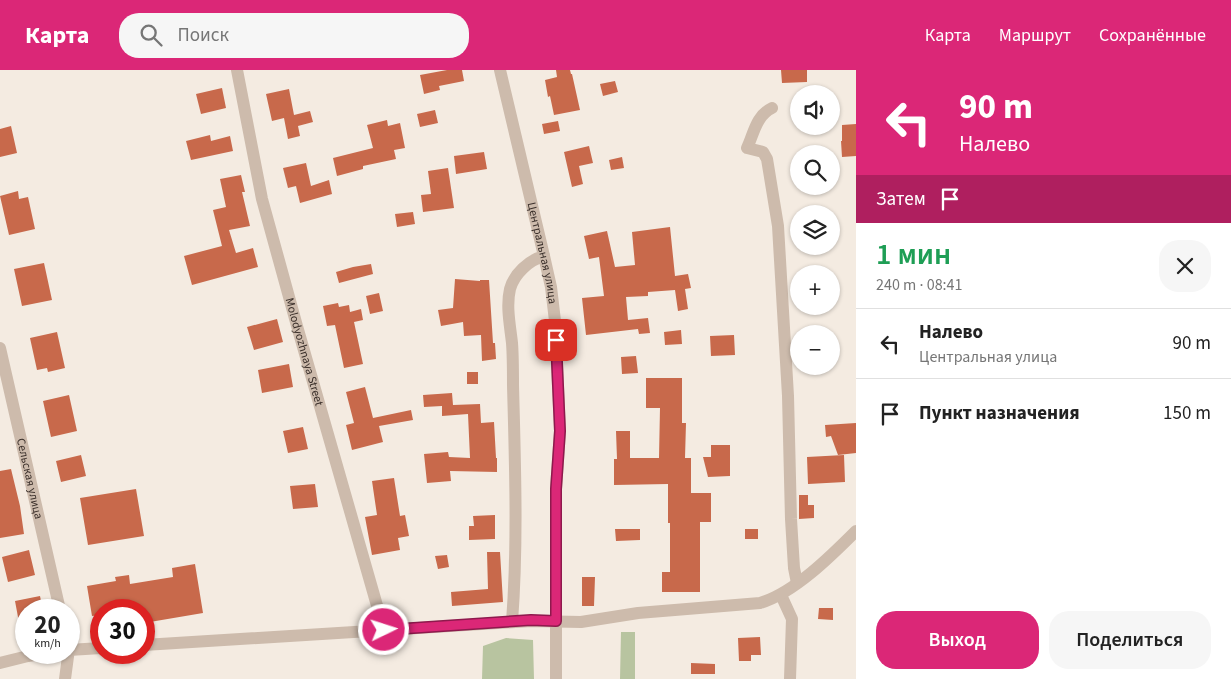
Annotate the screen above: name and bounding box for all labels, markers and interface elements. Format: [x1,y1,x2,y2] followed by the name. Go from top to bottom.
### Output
[119,13,469,58] search box
[25,18,89,53] text: Карта
[137,21,165,49] icon: search
[177,22,229,49] text: Поиск
[925,23,971,48] text: Карта
[999,23,1071,48] text: Маршрут
[1099,23,1206,48] text: Сохранённые
[959,82,1033,132] text: 90 m
[790,85,840,375] map controls
[790,85,840,135] button: sound
[876,90,941,155] icon: left
[959,128,1030,160] text: Налево
[790,145,840,195] button: search
[936,185,964,213] icon: arrive
[876,186,926,213] text: Затем
[523,200,561,305] street label: Центральная улица
[790,205,840,255] button: layers
[876,233,951,276] text: 1 мин
[1159,240,1211,292] button: close
[790,265,840,315] button: +
[876,274,963,296] text: 240 m · 08:41
[281,296,328,408] street label: Molodyozhnaya Street
[535,319,577,361] pin
[919,319,983,346] text: Налево
[790,325,840,375] button: −
[542,326,570,354] icon: arrive
[876,330,904,358] icon: left
[1173,330,1211,357] text: 90 m
[919,346,1057,368] text: Центральная улица
[876,400,904,428] icon: arrive
[919,400,1080,427] text: Пункт назначения
[1163,400,1211,427] text: 150 m
[12,436,47,521] street label: Сельская улица
[90,599,155,664] speed limit sign: 30
[357,603,409,655] position arrow
[34,607,61,643] text: 20
[876,611,1039,669] button: Выход
[1049,611,1211,669] button: Поделиться
[34,635,61,652] text: km/h

